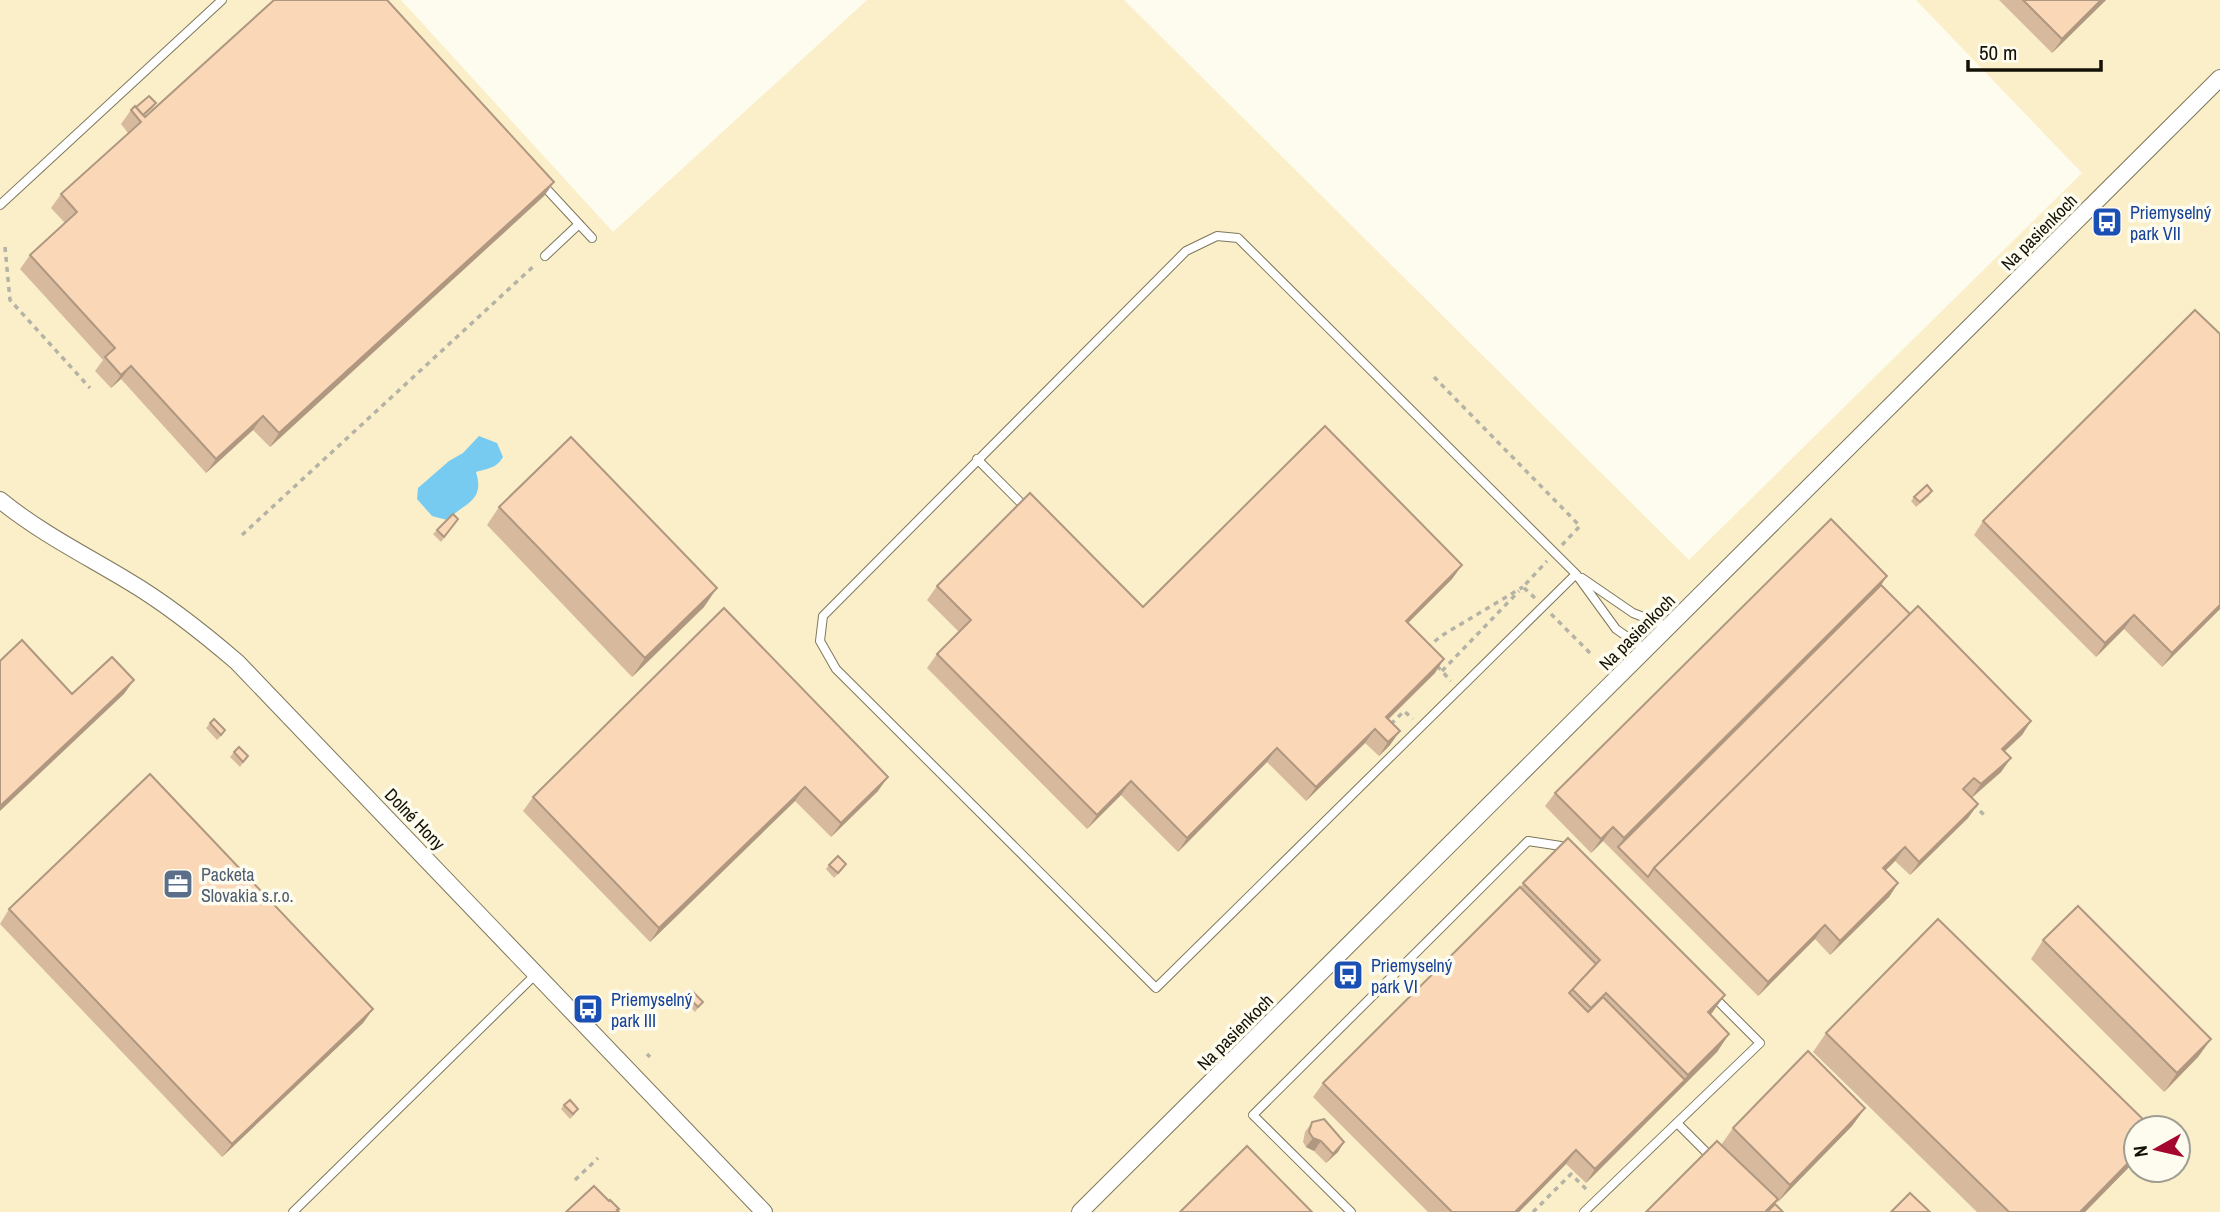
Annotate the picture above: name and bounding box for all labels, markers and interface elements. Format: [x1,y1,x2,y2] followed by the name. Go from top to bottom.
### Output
[1968,28,2101,72] scale bar
[1979,38,2017,67] text: 50 m
[1995,188,2083,276] street label: Na pasienkoch
[2130,200,2212,246] place label: Priemyselný park VII
[2090,205,2124,239] bus stop icon: Priemyselný park VII
[1593,588,1681,676] street label: Na pasienkoch
[379,783,451,856] street label: Dolné Hony
[201,862,294,908] place label: Packeta Slovakia s.r.o.
[161,867,195,901] office icon: Packeta Slovakia s.r.o.
[1371,953,1453,999] place label: Priemyselný park VI
[1331,958,1365,992] bus stop icon: Priemyselný park VI
[611,987,693,1033] place label: Priemyselný park III
[1191,988,1279,1076] street label: Na pasienkoch
[571,992,605,1026] bus stop icon: Priemyselný park III
[2122,1114,2192,1184] north arrow
[2127,1144,2154,1159] text: N

